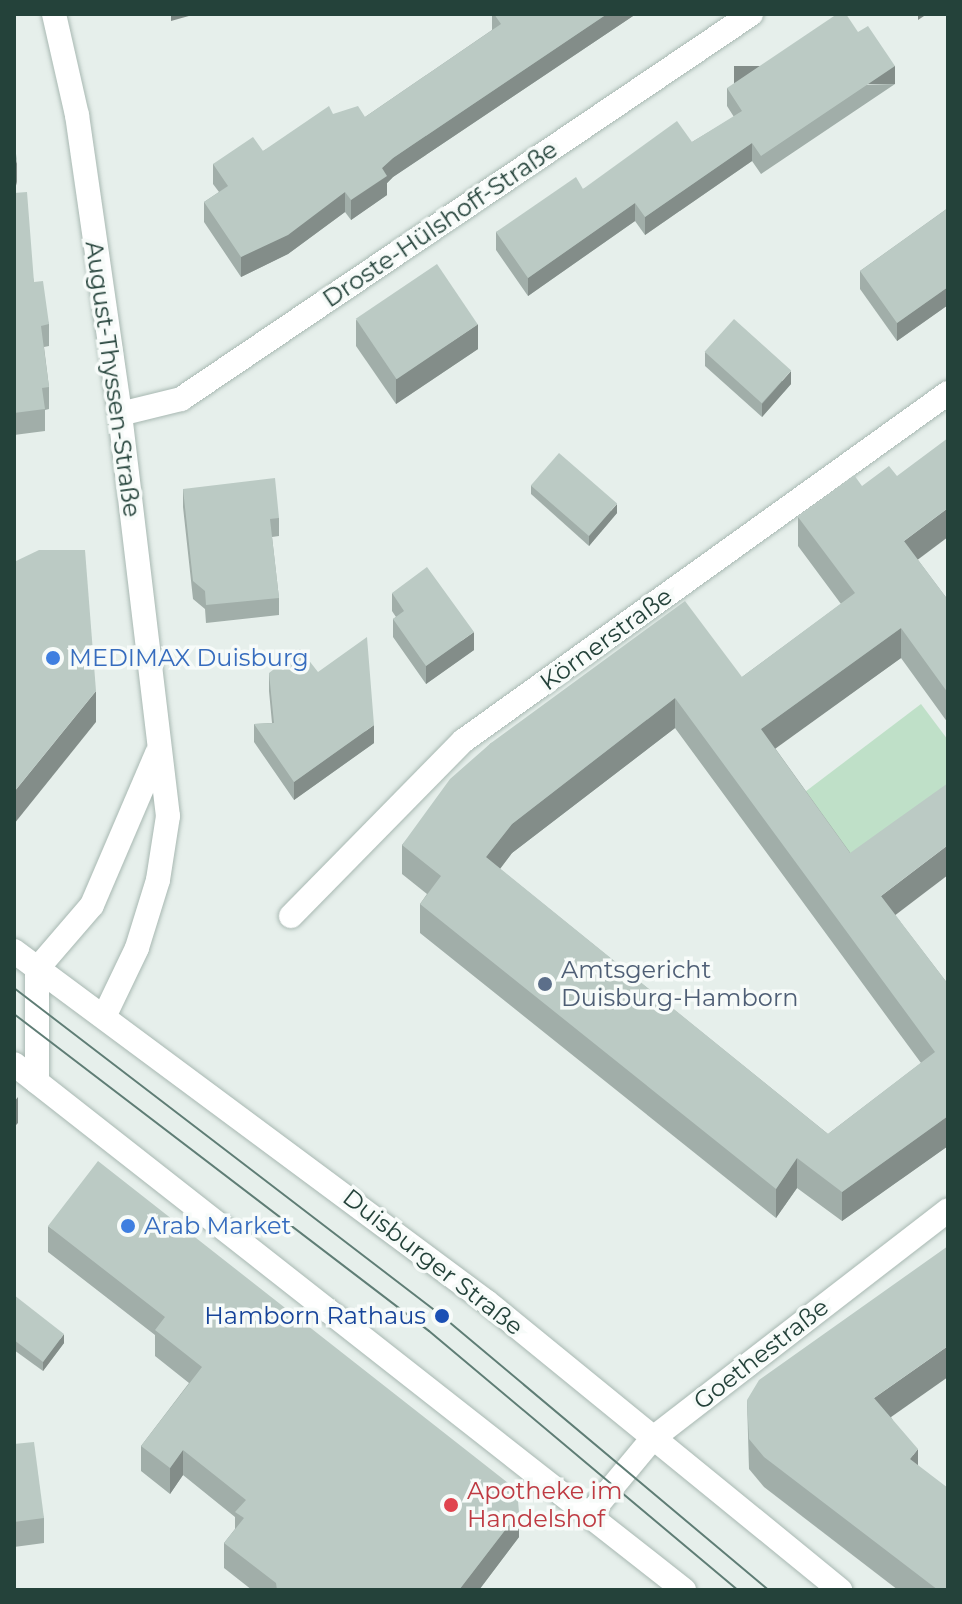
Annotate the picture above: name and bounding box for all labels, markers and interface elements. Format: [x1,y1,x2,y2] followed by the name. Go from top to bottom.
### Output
[317,135,563,313] street label: Droste-Hülshoff-Straße
[79,239,147,519] street label: August-Thyssen-Straße
[534,581,678,697] street label: Körnerstraße
[69,644,309,672] place label: MEDIMAX Duisburg
[44,649,62,667] marker: MEDIMAX Duisburg
[561,956,799,1012] place label: Amtsgericht Duisburg-Hamborn
[536,975,554,993] marker: Amtsgericht Duisburg-Hamborn
[337,1183,529,1341] street label: Duisburger Straße
[144,1212,291,1240] place label: Arab Market
[119,1217,137,1235] marker: Arab Market
[688,1292,834,1416] street label: Goethestraße
[204,1302,426,1330] place label: Hamborn Rathaus
[433,1307,451,1325] marker: Hamborn Rathaus
[467,1477,623,1533] place label: Apotheke im Handelshof
[442,1496,460,1514] marker: Apotheke im Handelshof

